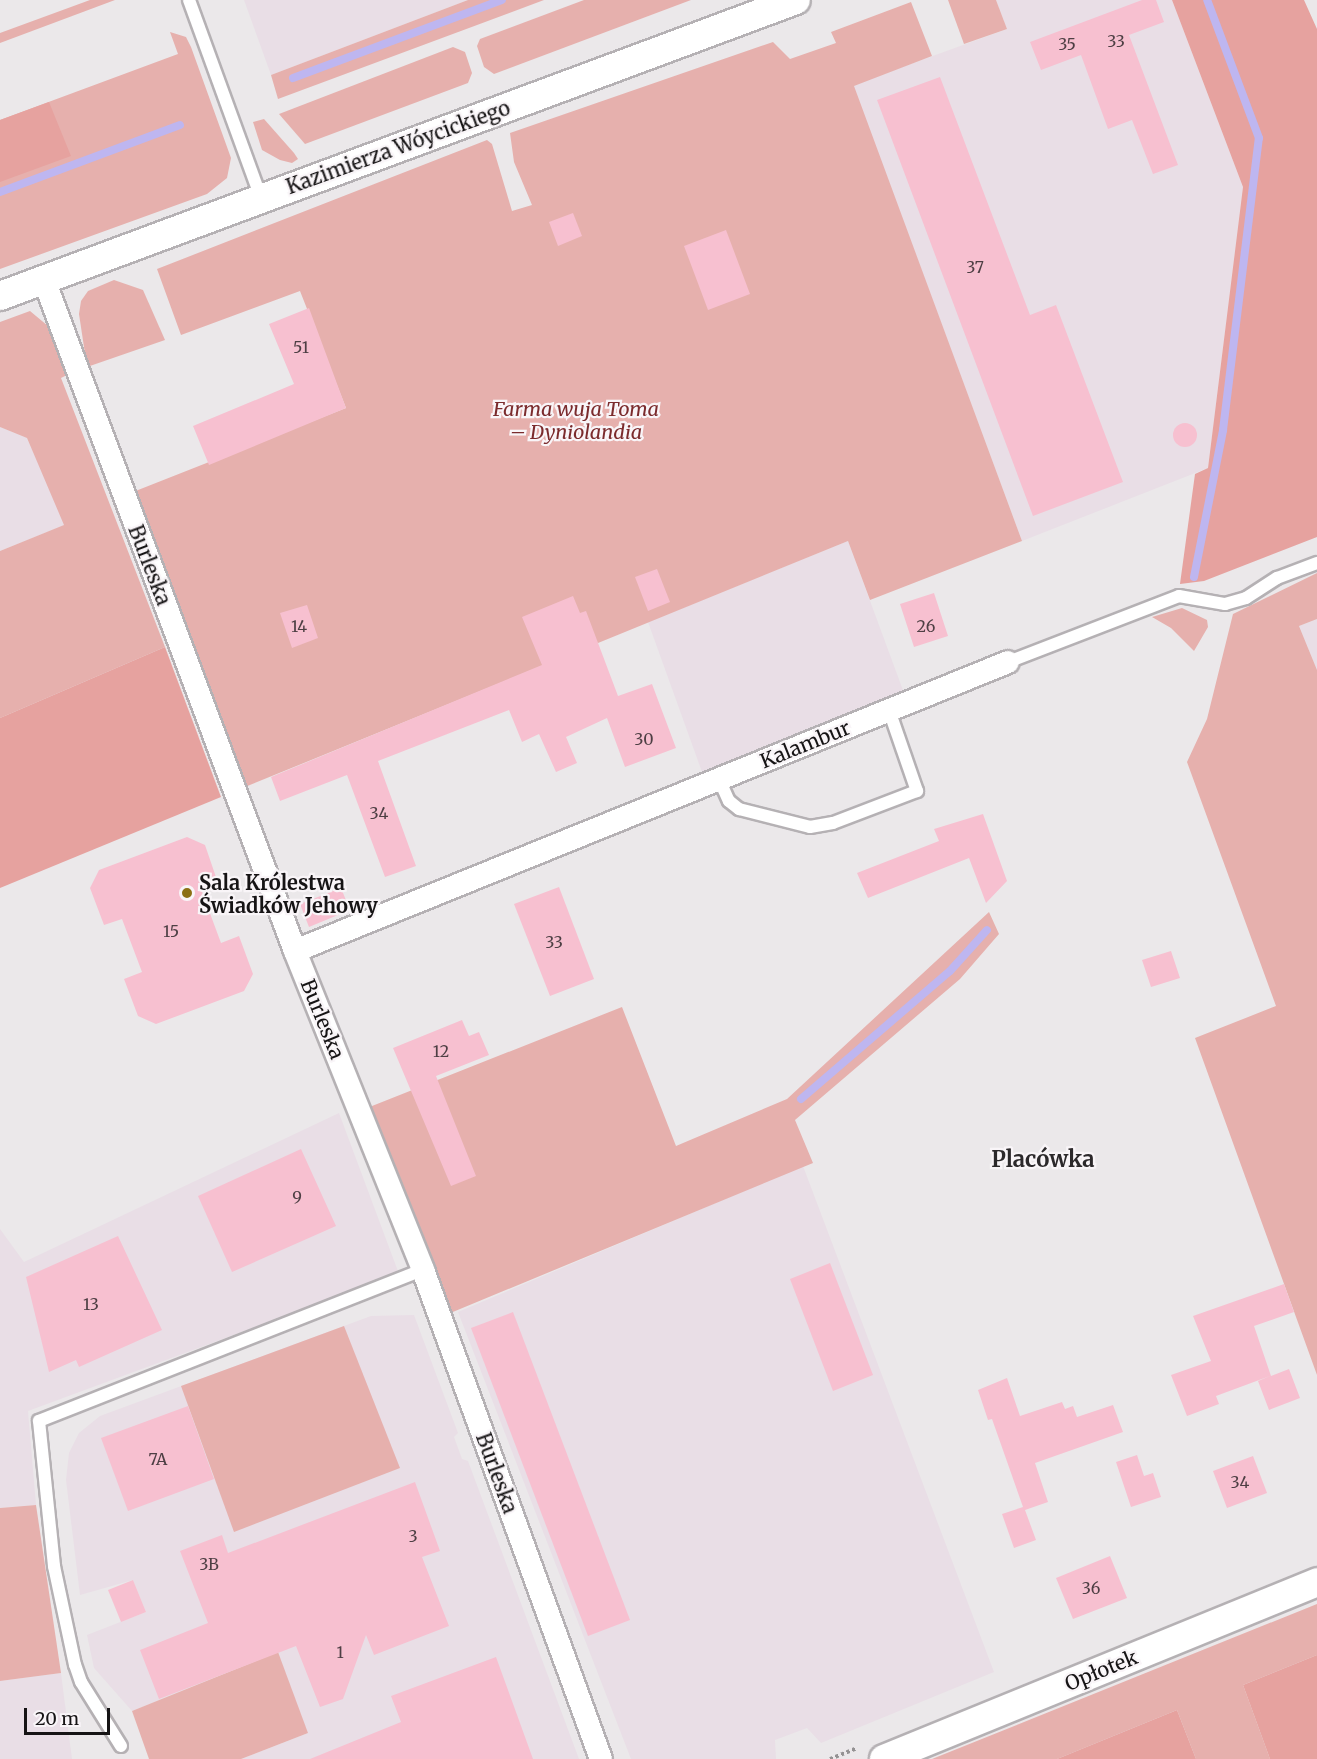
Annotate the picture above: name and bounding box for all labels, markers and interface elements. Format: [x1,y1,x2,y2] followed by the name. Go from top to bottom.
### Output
[1107,31,1125,51] house number: 33
[1058,34,1076,54] house number: 35
[283,95,513,199] street label: Kazimierza Wóycickiego
[966,257,984,277] house number: 37
[293,337,309,357] house number: 51
[493,397,659,444] park label: Farma wuja Toma – Dyniolandia
[124,521,176,609] street label: Burleska
[291,616,307,636] house number: 14
[917,616,935,636] house number: 26
[756,715,854,773] street label: Kalambur
[634,729,654,749] house number: 30
[370,803,388,823] house number: 34
[199,870,378,917] place label: Sala Królestwa Świadków Jehowy
[180,886,194,900] marker: Sala Królestwa Świadków Jehowy
[163,921,179,941] house number: 15
[545,932,563,952] house number: 33
[296,976,350,1062] street label: Burleska
[433,1041,449,1061] house number: 12
[991,1147,1095,1173] district label: Placówka
[292,1187,302,1207] house number: 9
[83,1294,99,1314] house number: 13
[471,1429,523,1517] street label: Burleska
[149,1449,167,1469] house number: 7A
[1231,1472,1249,1492] house number: 34
[408,1526,418,1546] house number: 3
[199,1554,219,1574] house number: 3B
[1082,1578,1100,1598] house number: 36
[336,1642,344,1662] house number: 1
[1061,1645,1141,1695] street label: Opłotek
[27,1696,112,1734] scale bar
[35,1707,79,1730] text: 20 m

